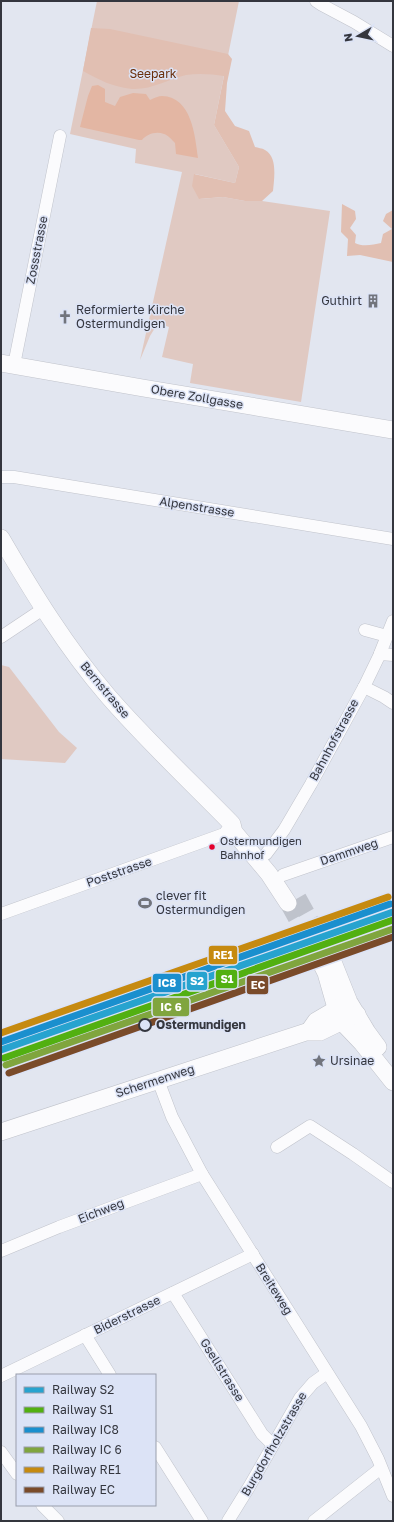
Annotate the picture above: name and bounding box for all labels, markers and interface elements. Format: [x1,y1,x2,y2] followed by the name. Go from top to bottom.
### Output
[338,16,378,56] north arrow
[341,32,355,43] text: N
[129,66,177,81] park label: Seepark
[23,215,50,285] street label: Zossstrasse
[321,293,362,308] place label: Guthirt
[365,293,381,309] building icon: Guthirt
[76,302,184,331] place label: Reformierte Kirche Ostermundigen
[57,309,73,325] church icon: Reformierte Kirche Ostermundigen
[150,381,244,412] street label: Obere Zollgasse
[159,493,236,520] street label: Alpenstrasse
[77,658,133,721] street label: Bernstrasse
[306,696,361,783] street label: Bahnhofstrasse
[220,834,302,861] place label: Ostermundigen Bahnhof
[318,835,380,868] street label: Dammweg
[207,842,217,852] marker: Ostermundigen Bahnhof
[84,853,154,890] street label: Poststrasse
[156,888,245,917] place label: clever fit Ostermundigen
[137,895,153,911] sports icon: clever fit Ostermundigen
[208,945,238,965] line badge: RE1
[213,948,233,961] text: RE1
[215,969,238,989] line badge: S1
[186,971,208,991] line badge: S2
[220,972,234,985] text: S1
[152,973,182,993] line badge: IC8
[190,974,204,987] text: S2
[246,975,269,995] line badge: EC
[158,976,176,989] text: IC8
[251,978,265,991] text: EC
[152,997,190,1017] line badge: IC 6
[160,1000,182,1013] text: IC 6
[156,1017,246,1032] place label: Ostermundigen
[138,1018,152,1032] marker: Ostermundigen
[311,1053,327,1069] place icon: Ursinae
[330,1053,374,1068] place label: Ursinae
[114,1061,196,1100] street label: Schermenweg
[76,1195,126,1226] street label: Eichweg
[253,1260,296,1317] street label: Breiteweg
[91,1292,163,1337] street label: Biderstrasse
[197,1335,248,1404] street label: Gsellstrasse
[16,1374,156,1506] legend
[52,1382,114,1397] text: Railway S2
[238,1389,310,1499] street label: Burgdorfholzstrasse
[52,1402,113,1417] text: Railway S1
[52,1422,119,1437] text: Railway IC8
[52,1442,122,1457] text: Railway IC 6
[52,1462,121,1477] text: Railway RE1
[52,1482,115,1497] text: Railway EC

